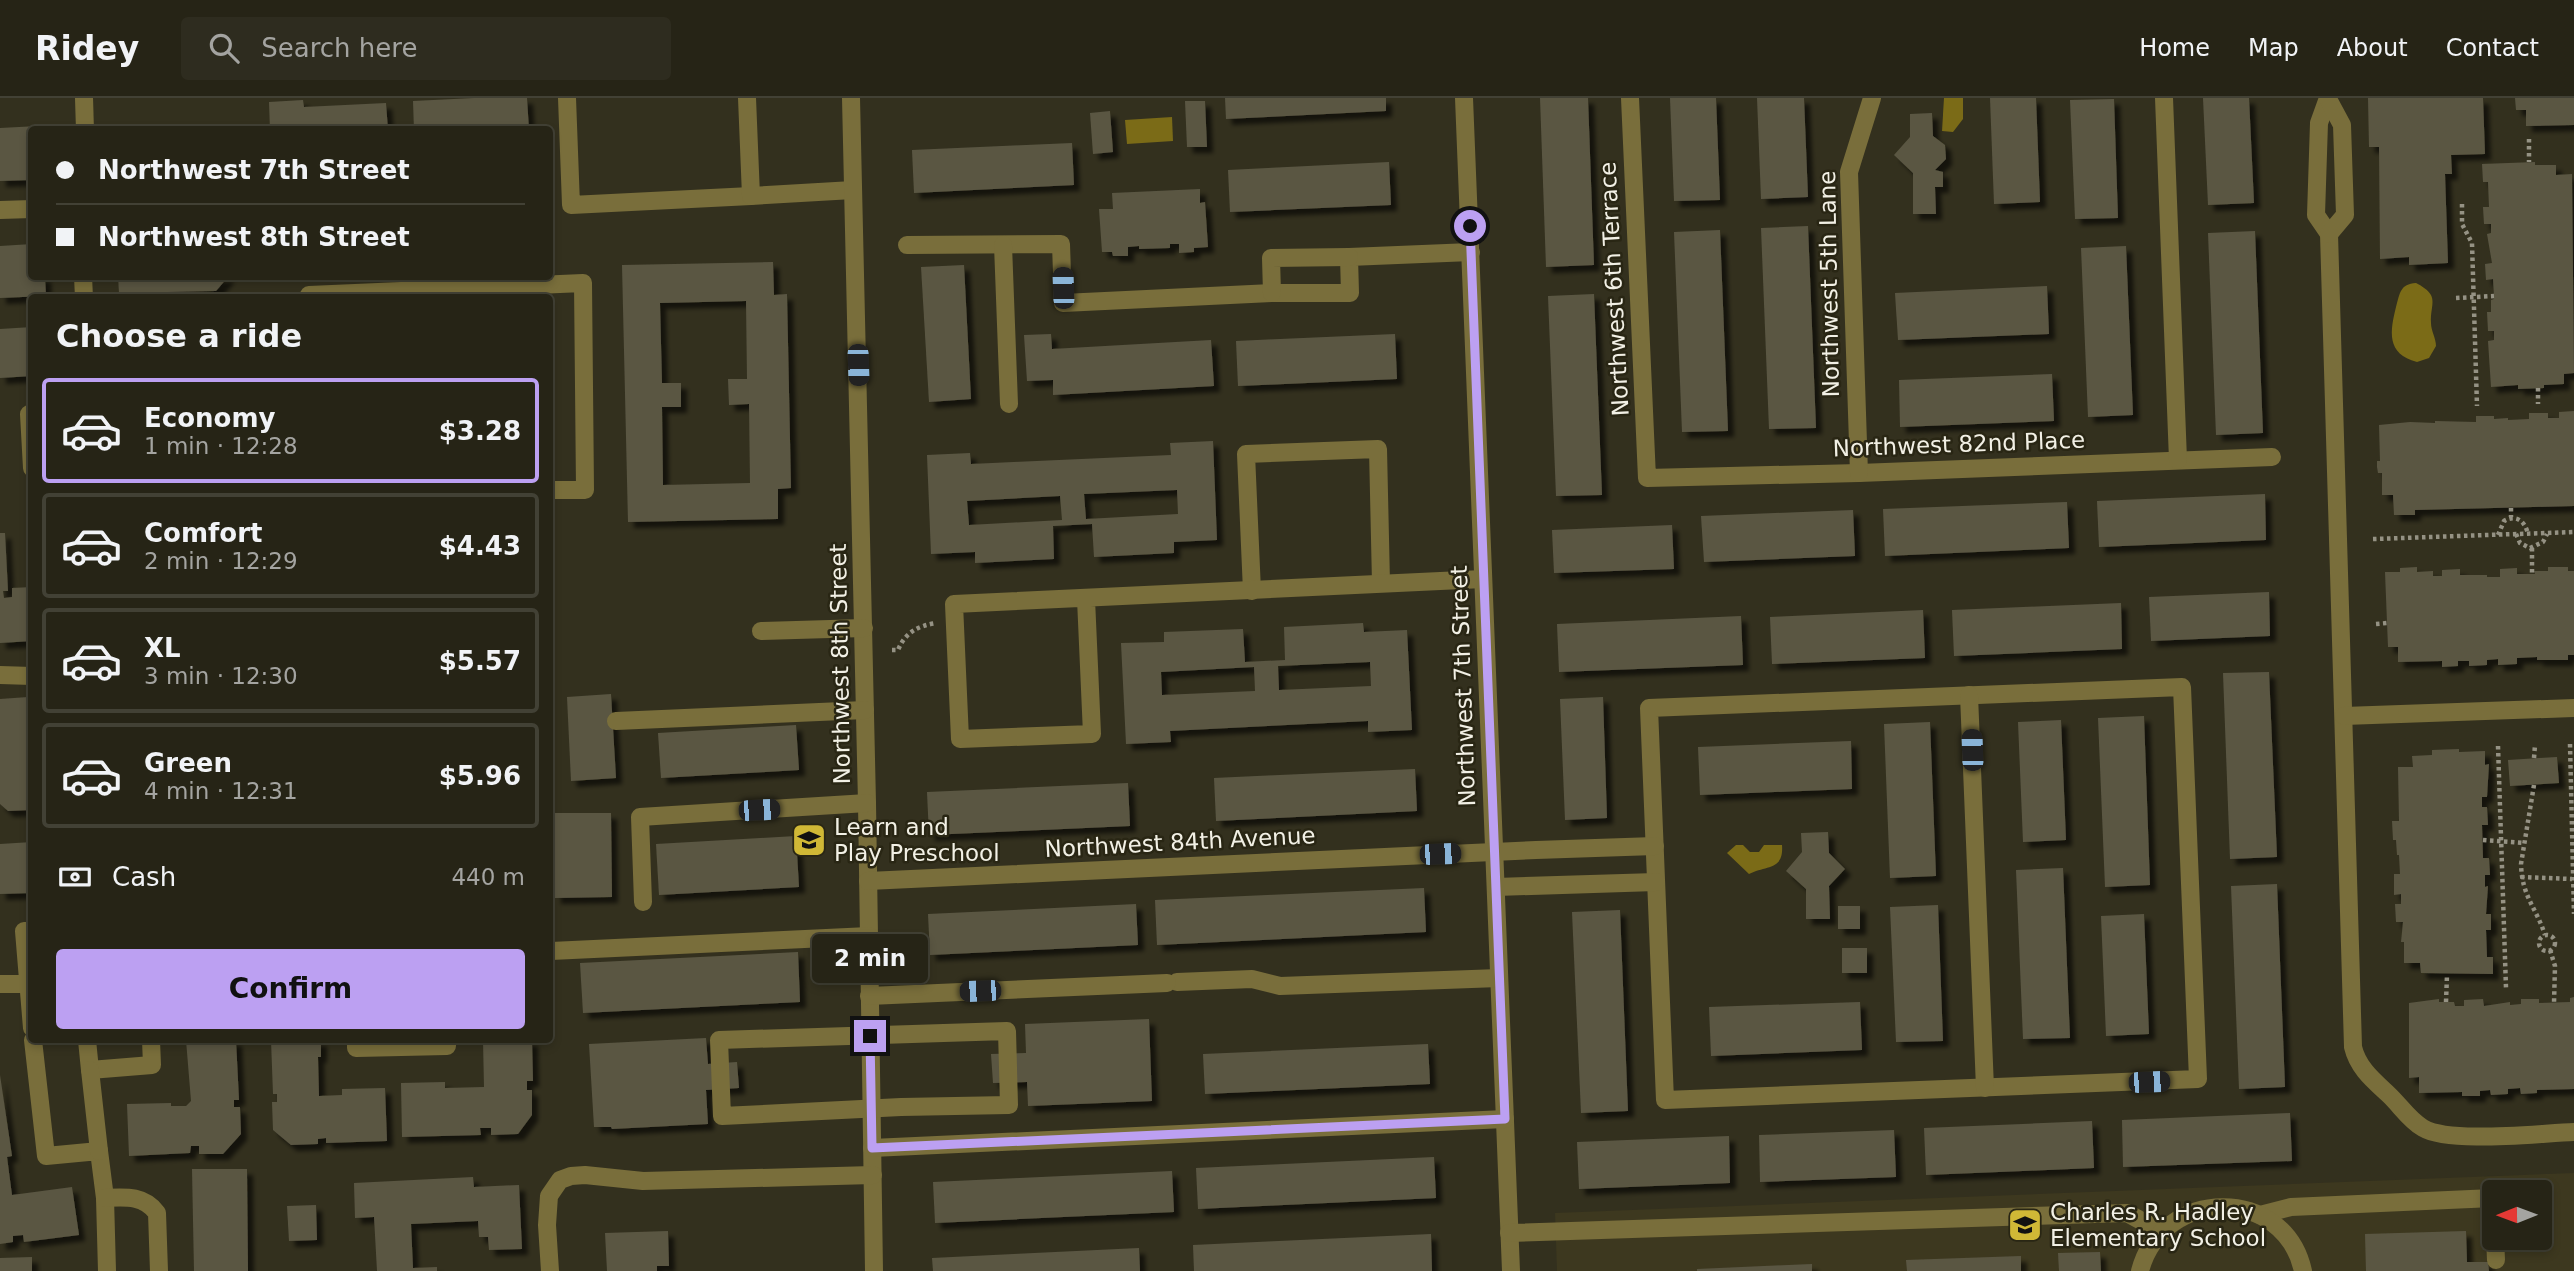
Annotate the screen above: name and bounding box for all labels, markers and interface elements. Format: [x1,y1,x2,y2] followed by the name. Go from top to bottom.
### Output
[181,17,671,80] search box
[35,29,139,68] text: Ridey
[205,29,243,67] icon: search
[261,33,417,63] text: Search here
[2139,34,2210,62] text: Home
[2248,34,2299,62] text: Map
[2337,34,2408,62] text: About
[2446,34,2539,62] text: Contact
[98,155,410,185] text: Northwest 7th Street
[1594,161,1634,417] street label: Northwest 6th Terrace
[1814,170,1844,398] street label: Northwest 5th Lane
[1454,210,1486,242] route start
[98,222,410,252] text: Northwest 8th Street
[1052,267,1075,309] car
[56,317,302,355] text: Choose a ride
[847,344,870,386] car
[60,399,123,462] icon: car
[144,403,275,433] text: Economy
[439,416,521,446] text: $3.28
[1832,427,2086,461] street label: Northwest 82nd Place
[144,433,298,459] text: 1 min · 12:28
[60,514,123,577] icon: car
[144,518,262,548] text: Comfort
[439,531,521,561] text: $4.43
[825,543,855,785] street label: Northwest 8th Street
[144,548,298,574] text: 2 min · 12:29
[1446,565,1480,807] street label: Northwest 7th Street
[60,629,123,692] icon: car
[144,633,181,663] text: XL
[439,646,521,676] text: $5.57
[144,663,298,689] text: 3 min · 12:30
[1961,729,1984,771] car
[60,744,123,807] icon: car
[144,748,232,778] text: Green
[439,761,521,791] text: $5.96
[144,778,298,804] text: 4 min · 12:31
[738,798,781,822] car
[834,814,1000,866] place label: Learn and Play Preschool
[790,821,828,859] school or university icon: Learn and Play Preschool
[1044,822,1316,862] street label: Northwest 84th Avenue
[1419,843,1462,865] car
[56,858,94,896] icon: cash
[112,862,176,892] text: Cash
[451,864,525,890] text: 440 m
[812,934,928,984] callout: 2 min
[834,945,906,971] text: 2 min
[56,949,525,1029] button: Confirm
[959,980,1002,1002] car
[854,1020,886,1052] route end
[2128,1071,2171,1093] car
[2482,1180,2552,1250] north arrow
[2482,1180,2552,1250] map controls
[2050,1199,2266,1251] place label: Charles R. Hadley Elementary School
[2006,1206,2044,1244] school or university icon: Charles R. Hadley Elementary School

